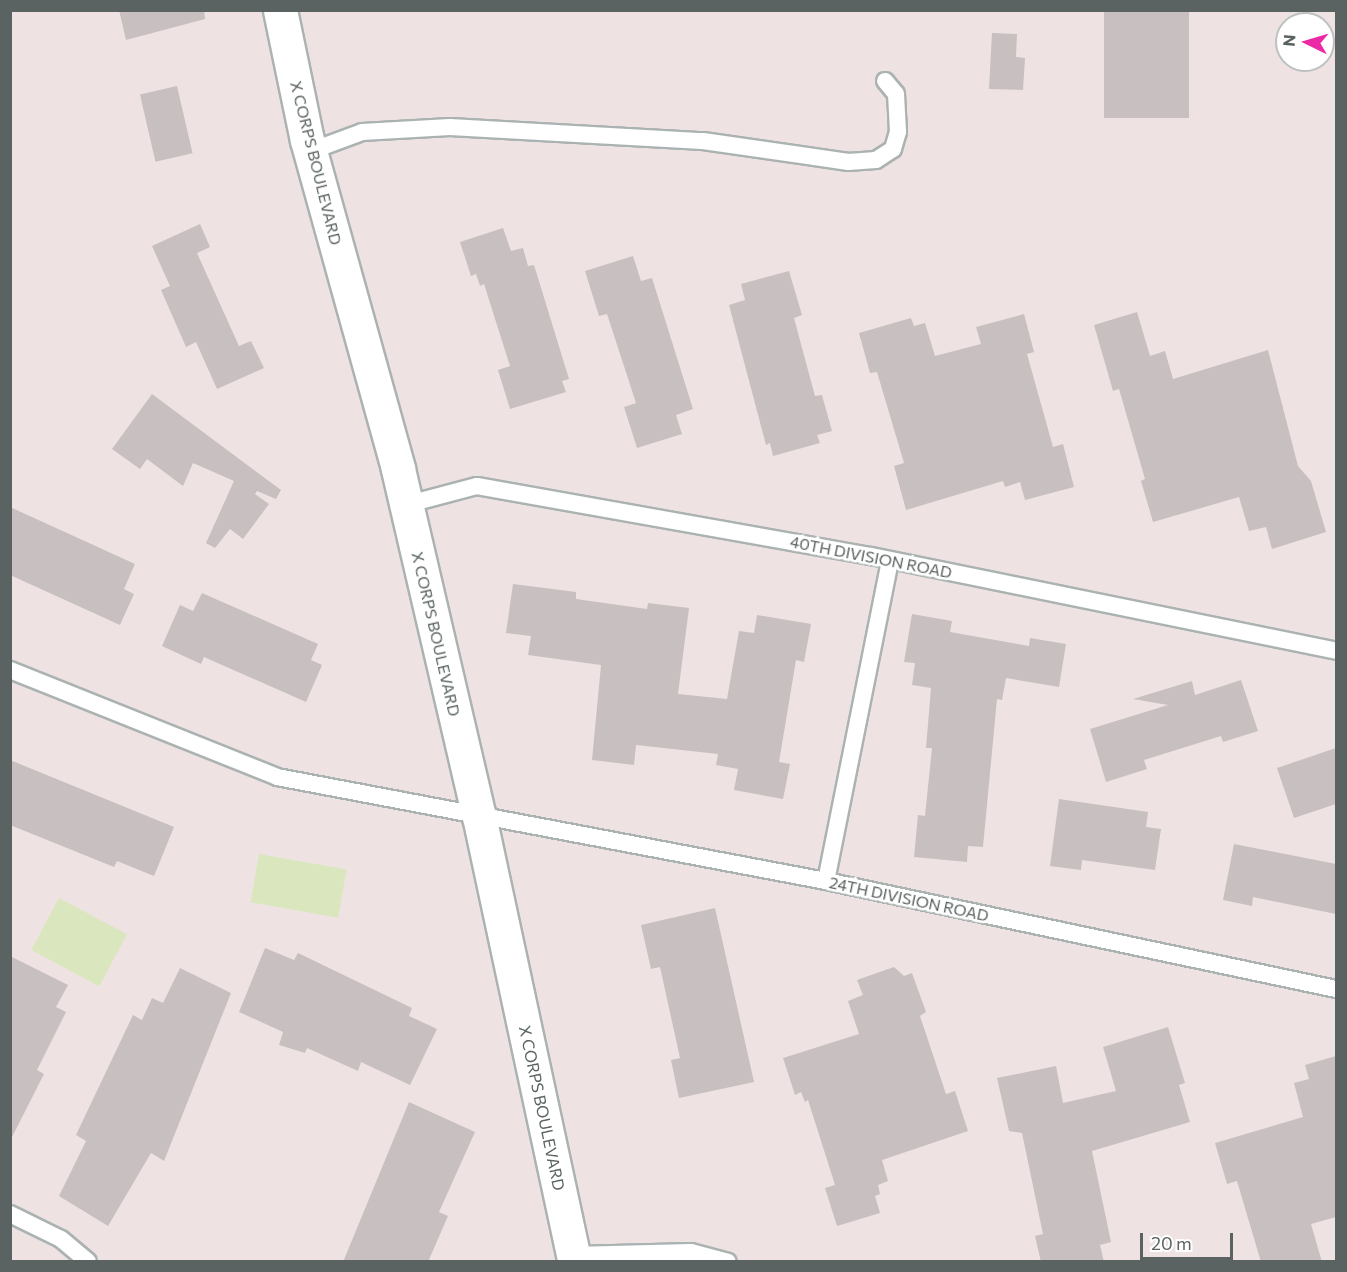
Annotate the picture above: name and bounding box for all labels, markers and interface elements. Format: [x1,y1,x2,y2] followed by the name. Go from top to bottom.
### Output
[1275,12,1335,72] north arrow
[1279,34,1299,47] text: N
[286,79,346,247] street label: X CORPS BOULEVARD
[788,532,954,582] street label: 40TH DIVISION ROAD
[408,550,464,718] street label: X CORPS BOULEVARD
[828,873,990,925] street label: 24TH DIVISION ROAD
[515,1024,569,1192] street label: X CORPS BOULEVARD
[1143,1221,1236,1259] scale bar
[1151,1232,1192,1254] text: 20 m

